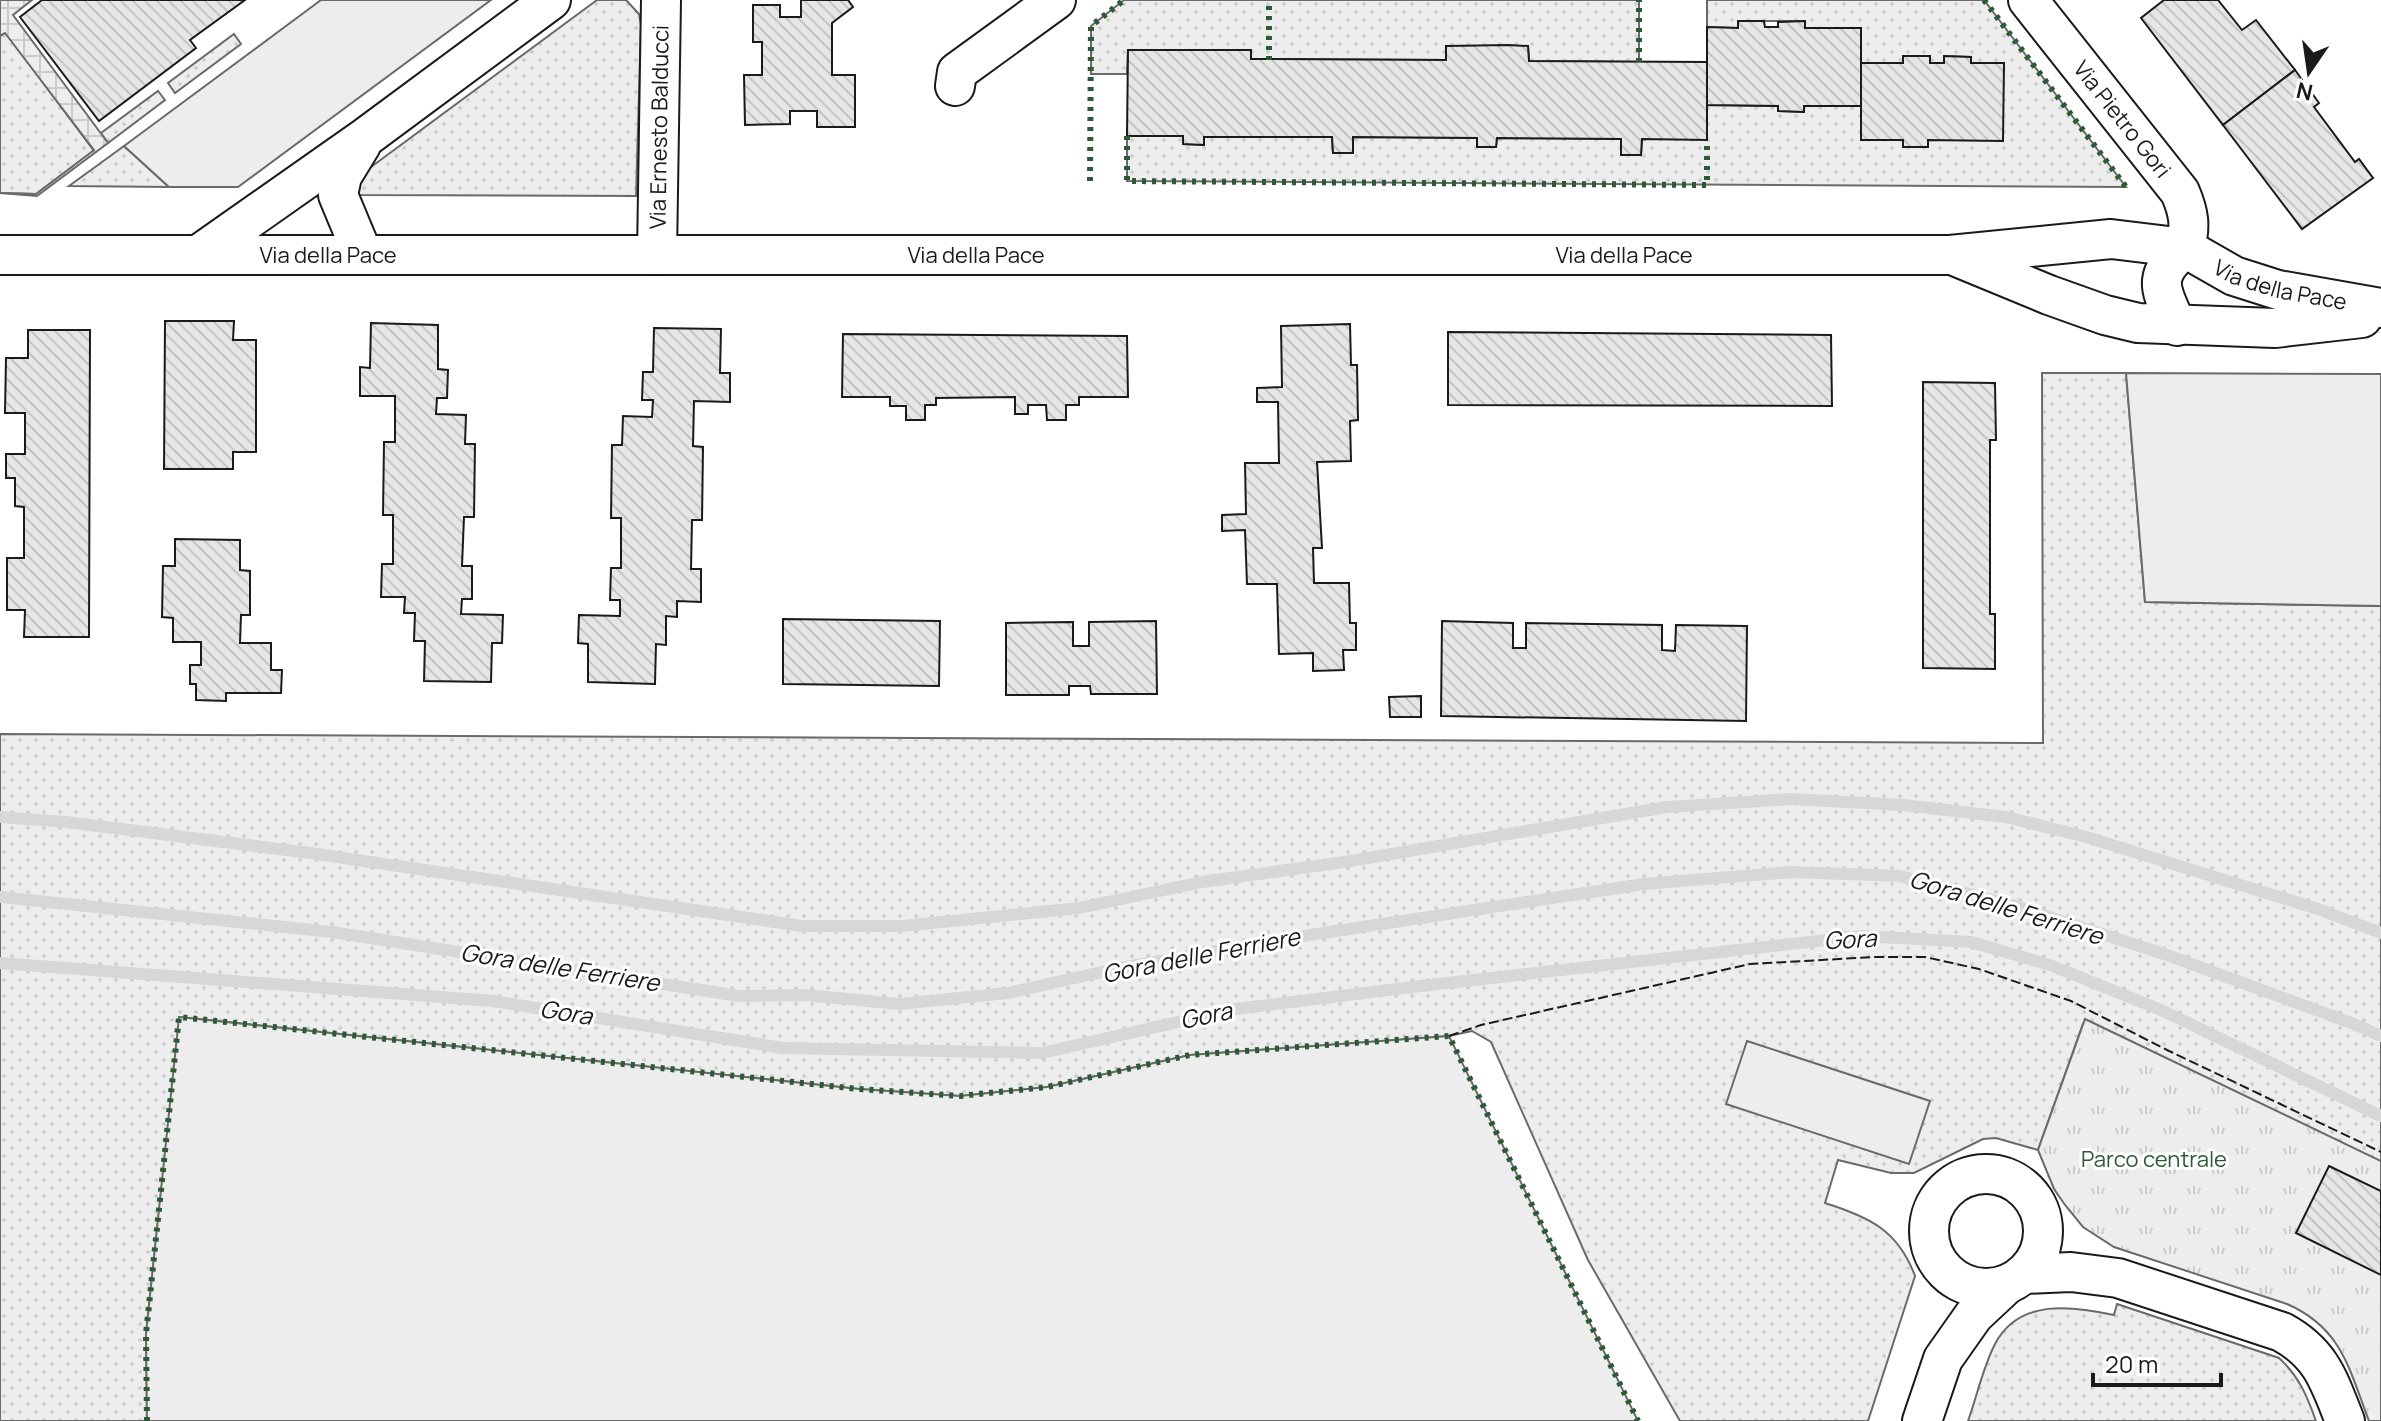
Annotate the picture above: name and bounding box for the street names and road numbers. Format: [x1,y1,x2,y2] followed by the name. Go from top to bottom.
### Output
[642,25,676,229] street label: Via Ernesto Balducci
[2067,54,2178,184] street label: Via Pietro Gori
[259,240,397,270] street label: Via della Pace
[907,240,1045,270] street label: Via della Pace
[1555,240,1693,270] street label: Via della Pace
[2208,252,2349,317] street label: Via della Pace

